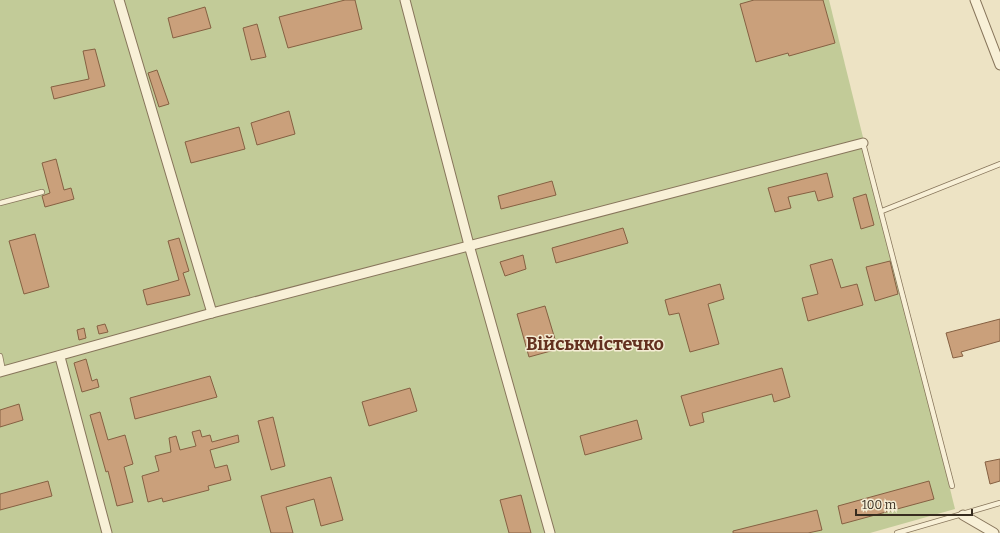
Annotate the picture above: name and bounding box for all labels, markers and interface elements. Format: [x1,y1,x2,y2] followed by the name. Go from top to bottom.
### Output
[526,333,664,355] district label: Військмістечко
[856,491,972,517] scale bar
[862,498,897,512] text: 100 m

